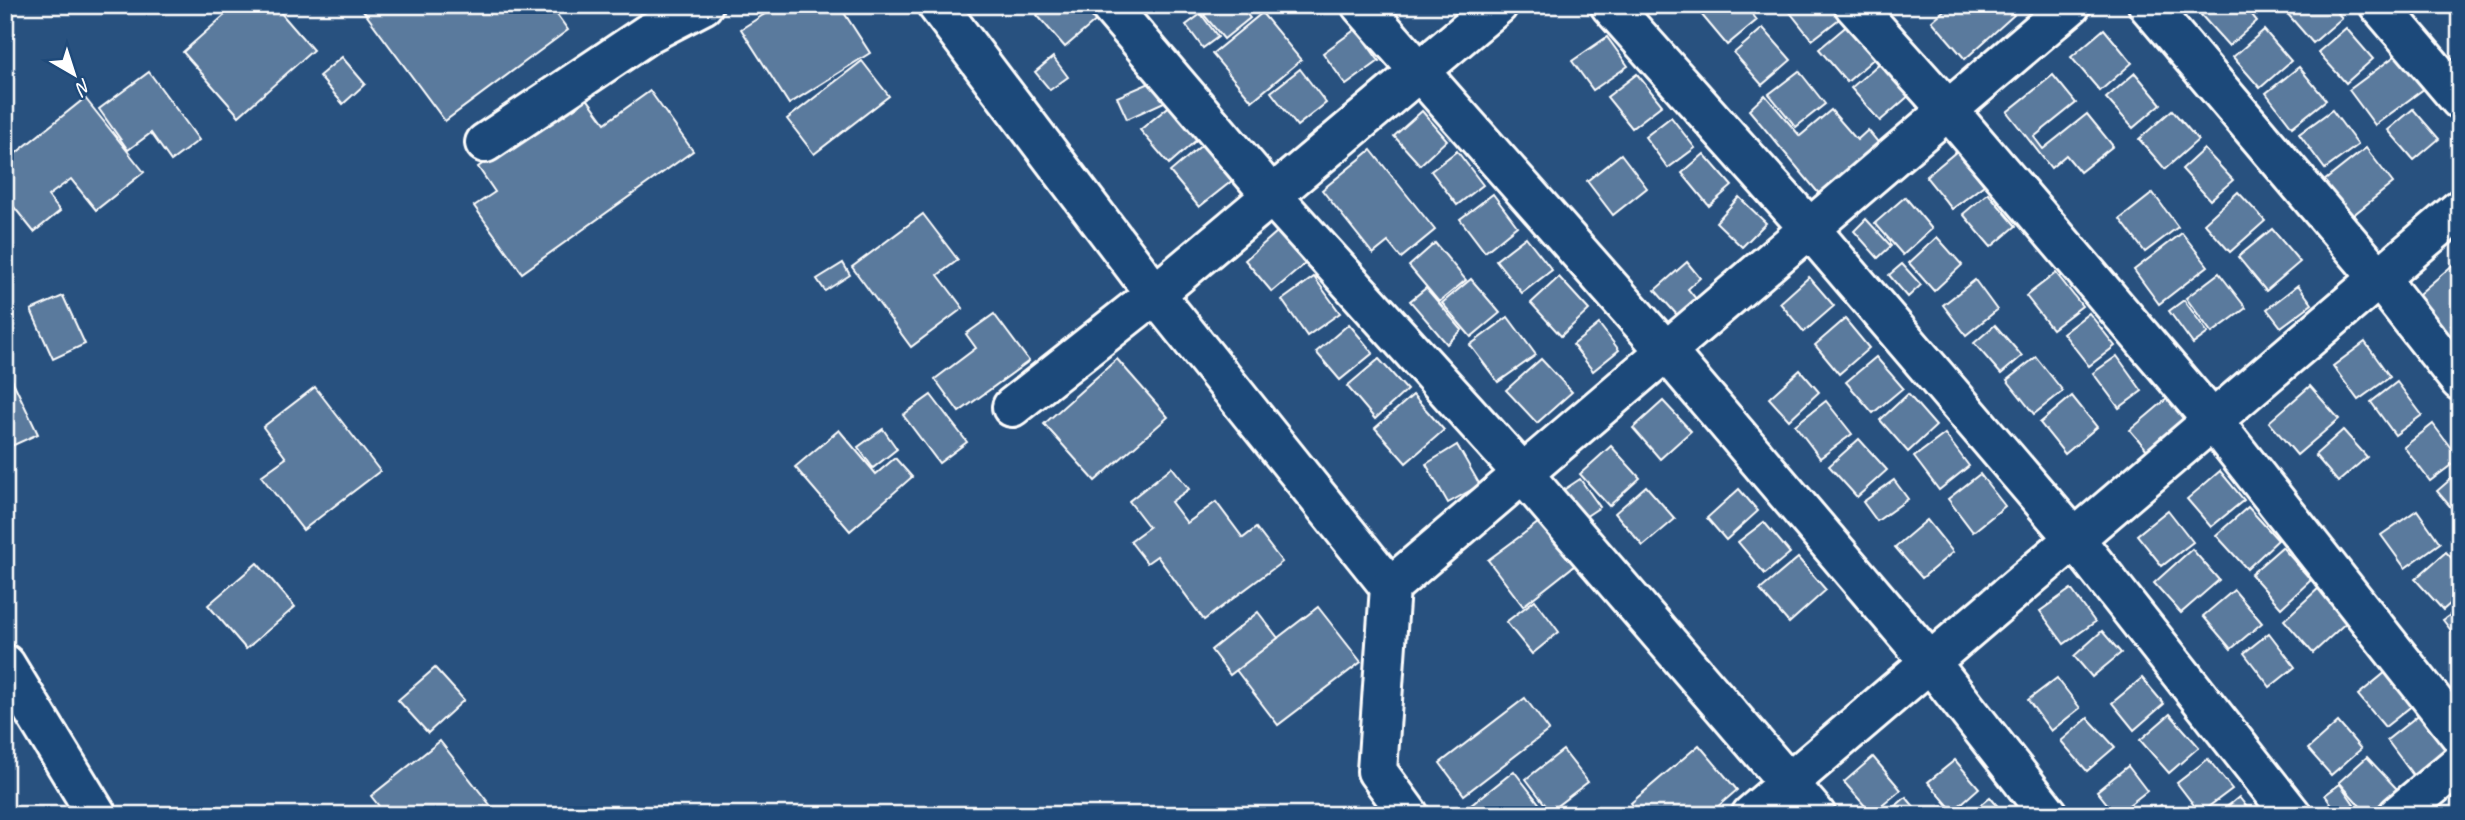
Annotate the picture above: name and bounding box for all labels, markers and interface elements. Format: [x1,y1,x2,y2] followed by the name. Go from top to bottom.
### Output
[38,38,108,108] north arrow
[69,73,96,101] text: N

